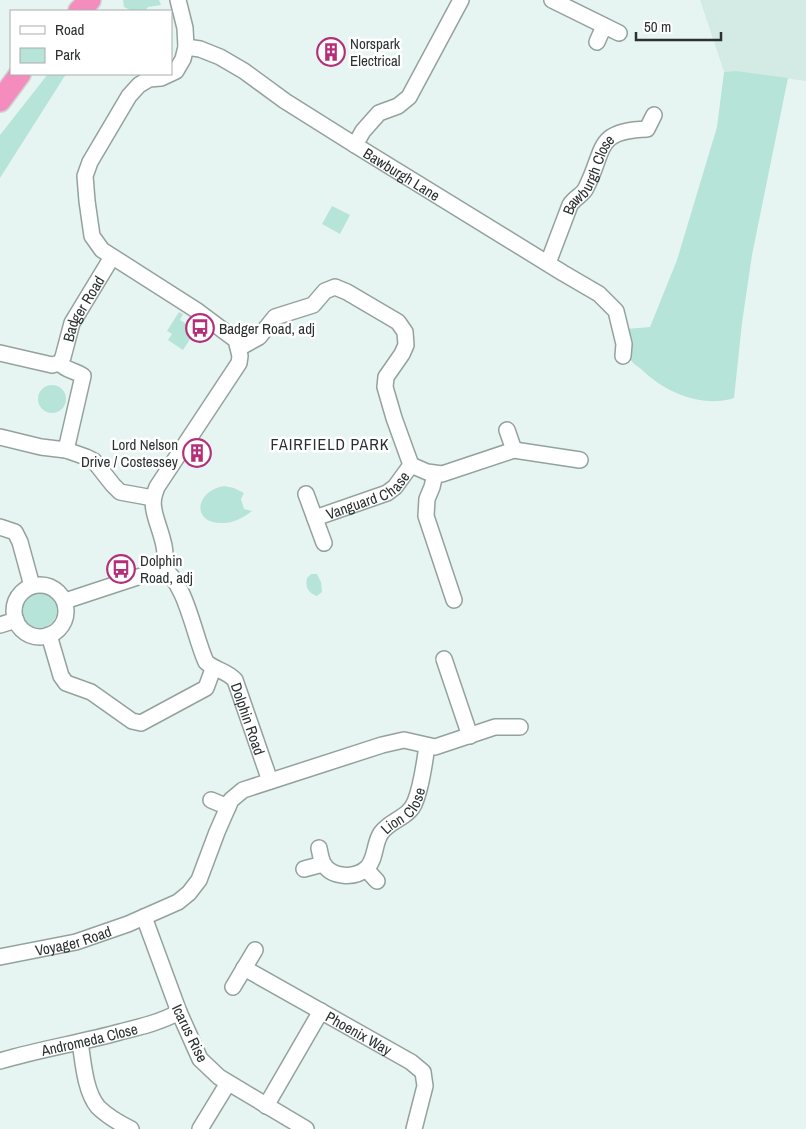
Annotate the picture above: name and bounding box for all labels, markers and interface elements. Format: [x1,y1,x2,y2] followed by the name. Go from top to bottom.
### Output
[10,10,172,75] legend
[636,10,721,42] scale bar
[644,16,671,37] text: 50 m
[55,19,84,40] text: Road
[350,33,401,71] place label: Norspark Electrical
[316,37,346,67] building icon: Norspark Electrical
[55,44,81,65] text: Park
[557,129,618,217] street label: Bawburgh Close
[360,142,444,205] street label: Bawburgh Lane
[57,272,109,344] street label: Badger Road
[185,313,215,343] bus stop icon: Badger Road, adj
[219,318,315,339] place label: Badger Road, adj
[271,433,389,455] district label: FAIRFIELD PARK
[81,434,179,472] place label: Lord Nelson Drive / Costessey
[182,438,212,468] building icon: Lord Nelson Drive / Costessey
[323,467,414,524] street label: Vanguard Chase
[140,550,193,588] place label: Dolphin Road, adj
[106,554,136,584] bus stop icon: Dolphin Road, adj
[226,680,271,758] street label: Dolphin Road
[376,785,430,838] street label: Lion Close
[33,920,114,960] street label: Voyager Road
[167,1000,213,1066] street label: Icarus Rise
[322,1006,397,1060] street label: Phoenix Way
[38,1017,140,1061] street label: Andromeda Close

